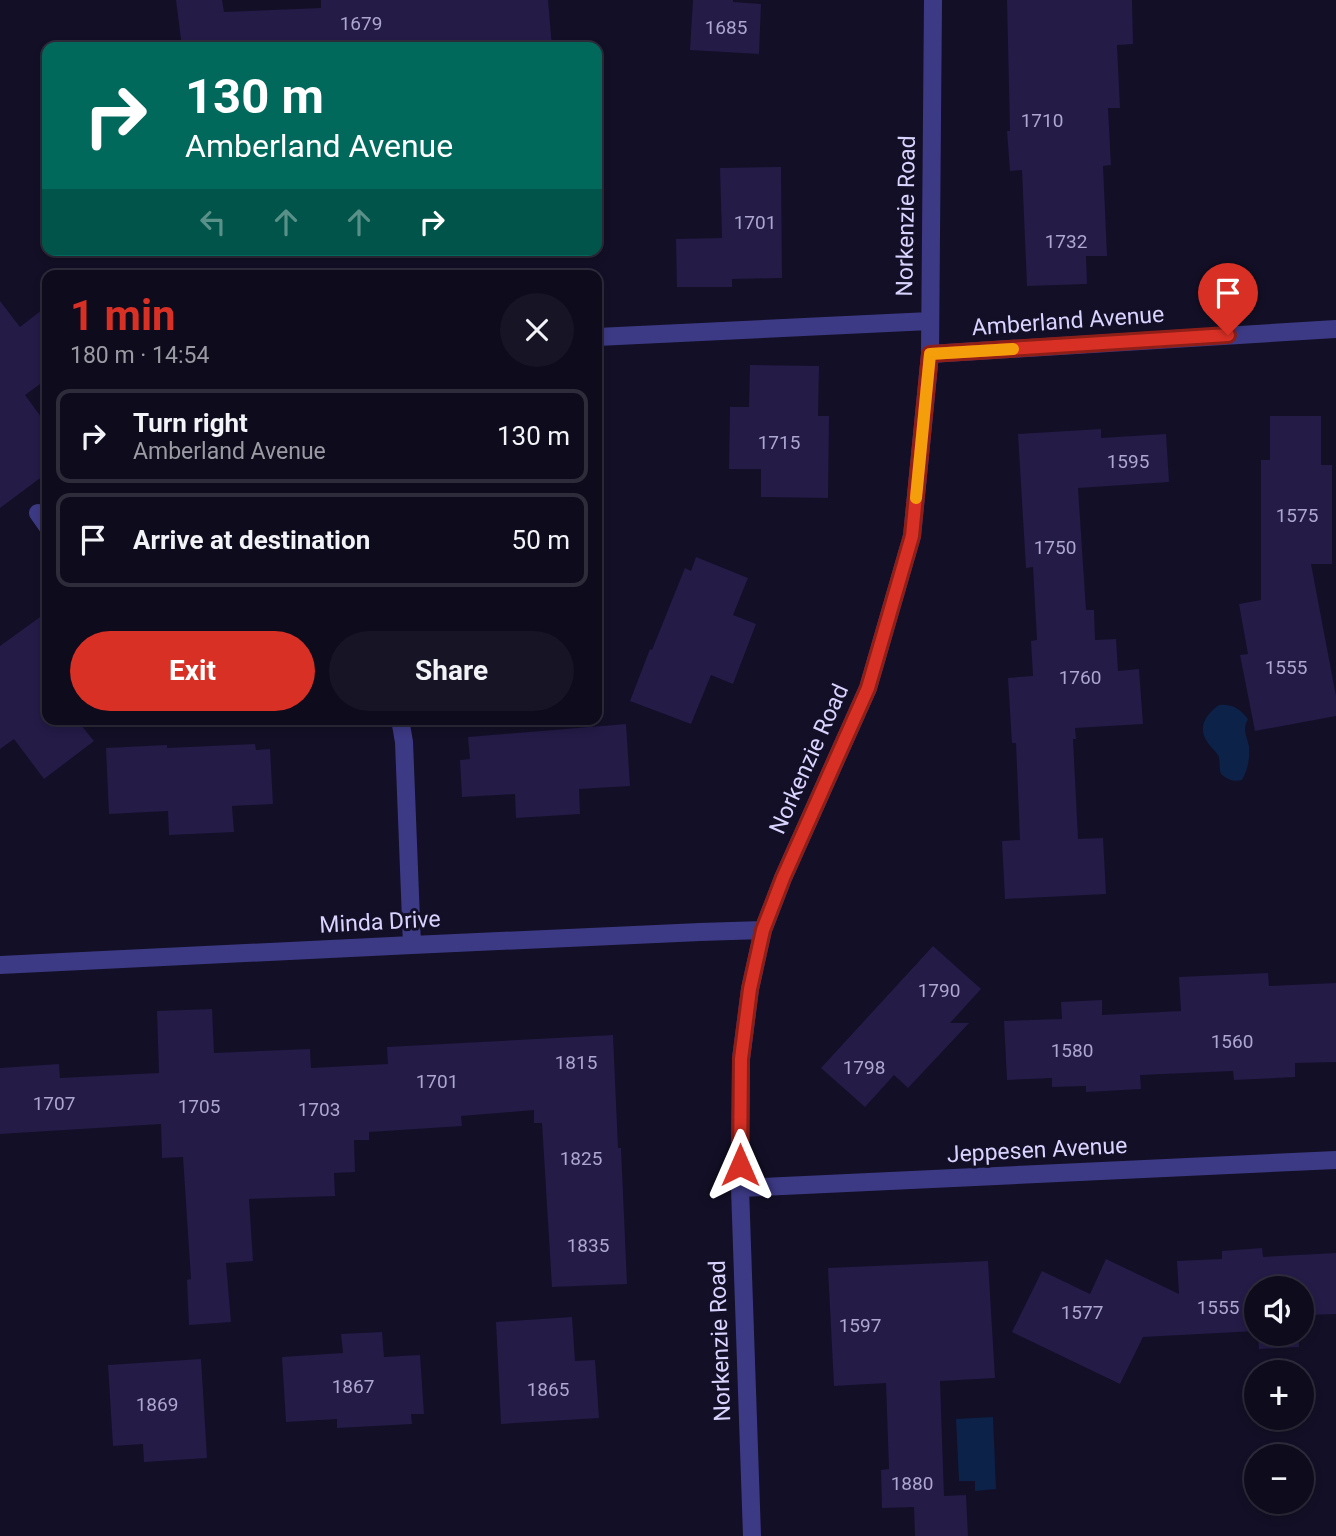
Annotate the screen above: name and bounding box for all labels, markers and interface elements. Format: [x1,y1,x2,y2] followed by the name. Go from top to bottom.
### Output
[340,12,382,35] house number: 1679
[705,16,747,39] house number: 1685
[185,68,324,125] text: 130 m
[70,70,161,161] icon: right
[1021,109,1063,132] house number: 1710
[185,127,453,165] text: Amberland Avenue
[891,135,921,297] street label: Norkenzie Road
[194,203,232,241] icon: left
[267,203,305,241] icon: ahead
[340,203,378,241] icon: ahead
[413,203,451,241] icon: right
[734,211,776,234] house number: 1701
[1045,230,1087,253] house number: 1732
[1198,263,1258,335] pin
[1209,274,1247,312] icon: arrive
[70,291,176,340] text: 1 min
[500,293,574,367] button: close
[971,301,1165,341] street label: Amberland Avenue
[70,342,209,369] text: 180 m · 14:54
[133,408,248,438] text: Turn right
[74,417,112,455] icon: right
[497,421,570,451] text: 130 m
[758,431,800,454] house number: 1715
[133,438,326,465] text: Amberland Avenue
[1107,450,1149,473] house number: 1595
[1276,504,1318,527] house number: 1575
[74,521,112,559] icon: arrive
[133,525,370,555] text: Arrive at destination
[512,525,570,555] text: 50 m
[1034,536,1076,559] house number: 1750
[70,631,315,711] button: Exit
[329,631,574,711] button: Share
[1265,656,1307,679] house number: 1555
[1059,666,1101,689] house number: 1760
[764,680,854,838] street label: Norkenzie Road
[319,905,441,939] street label: Minda Drive
[918,979,960,1002] house number: 1790
[1211,1030,1253,1053] house number: 1560
[1051,1039,1093,1062] house number: 1580
[555,1051,597,1074] house number: 1815
[843,1056,885,1079] house number: 1798
[416,1070,458,1093] house number: 1701
[33,1092,75,1115] house number: 1707
[178,1095,220,1118] house number: 1705
[298,1098,340,1121] house number: 1703
[703,1128,777,1202] position arrow
[946,1132,1128,1168] street label: Jeppesen Avenue
[560,1147,602,1170] house number: 1825
[567,1234,609,1257] house number: 1835
[704,1260,736,1422] street label: Norkenzie Road
[1244,1276,1314,1514] map controls
[1244,1276,1314,1346] button: sound
[1197,1296,1239,1319] house number: 1555
[1061,1301,1103,1324] house number: 1577
[839,1314,881,1337] house number: 1597
[1244,1360,1314,1430] button: +
[332,1375,374,1398] house number: 1867
[527,1378,569,1401] house number: 1865
[136,1393,178,1416] house number: 1869
[1244,1444,1314,1514] button: −
[891,1472,933,1495] house number: 1880

